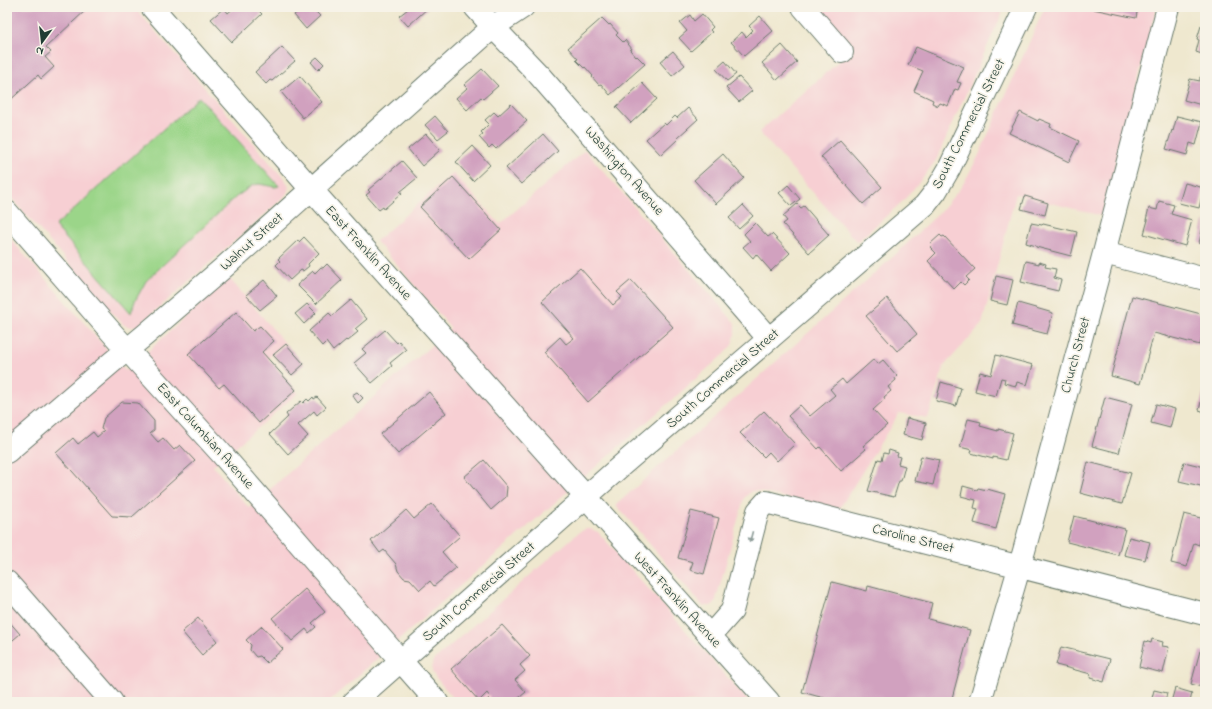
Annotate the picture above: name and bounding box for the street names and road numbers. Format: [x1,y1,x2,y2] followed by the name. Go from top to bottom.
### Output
[927,55,1011,193] street label: South Commercial Street
[579,122,669,221] street label: Washington Avenue
[320,201,417,306] street label: East Franklin Avenue
[216,208,289,276] street label: Walnut Street
[1056,314,1096,396] street label: Church Street
[662,324,784,434] street label: South Commercial Street
[151,378,259,494] street label: East Columbian Avenue
[870,519,956,559] street label: Caroline Street
[418,537,540,647] street label: South Commercial Street
[628,547,726,653] street label: West Franklin Avenue

